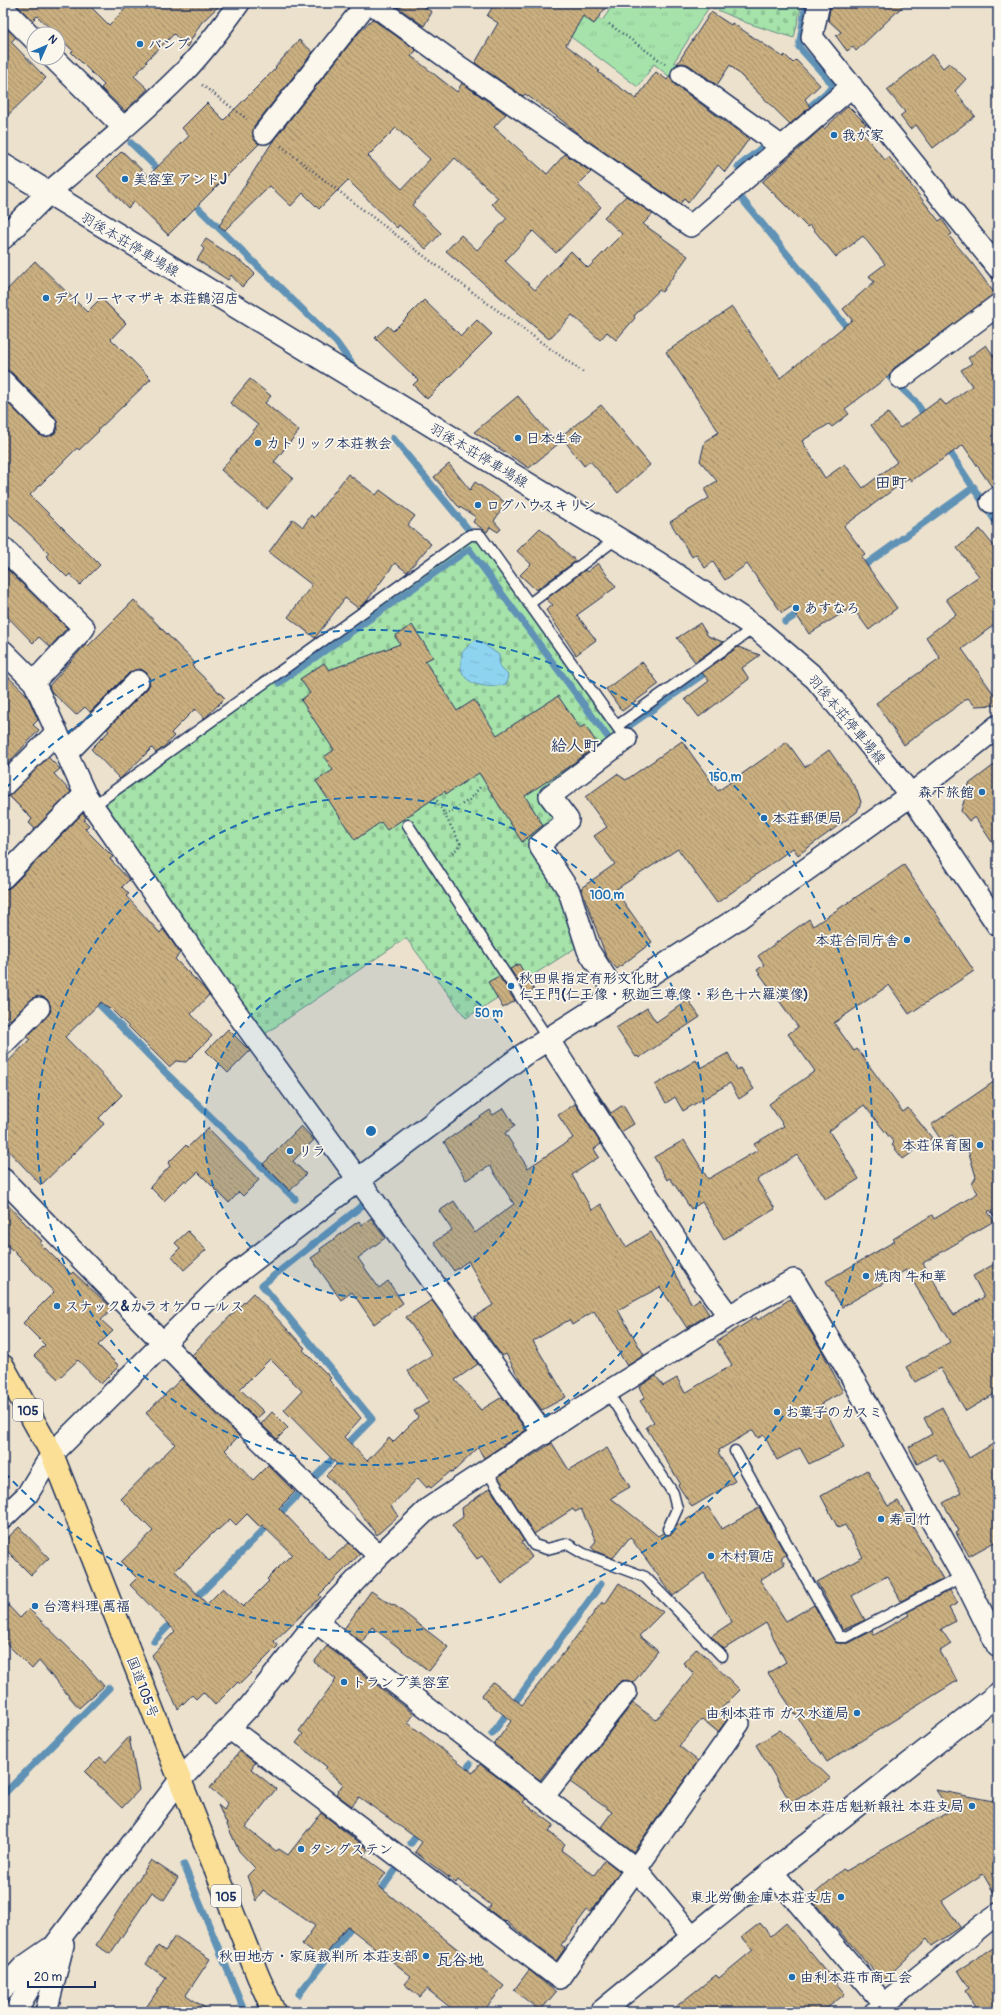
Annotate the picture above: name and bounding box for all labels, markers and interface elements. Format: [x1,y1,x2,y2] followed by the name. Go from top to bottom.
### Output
[26,26,66,66] north arrow
[45,32,60,47] text: N
[148,36,190,53] place label: バンブ
[135,39,145,49] marker: バンブ
[842,127,884,144] place label: 我が家
[829,130,839,140] marker: 我が家
[133,171,227,188] place label: 美容室 アンドJ
[120,174,130,184] marker: 美容室 アンドJ
[77,208,182,281] street label: 羽後本荘停車場線
[54,290,239,307] place label: デイリーヤマザキ 本荘鶴沼店
[41,293,51,303] marker: デイリーヤマザキ 本荘鶴沼店
[426,419,531,492] street label: 羽後本荘停車場線
[526,430,582,447] place label: 日本生命
[513,433,523,443] marker: 日本生命
[266,435,392,452] place label: カトリック本荘教会
[253,438,263,448] marker: カトリック本荘教会
[875,473,907,493] district label: 田町
[486,497,597,514] place label: ログハウスキリン
[473,500,483,510] marker: ログハウスキリン
[804,600,860,617] place label: あすなろ
[791,603,801,613] marker: あすなろ
[804,671,889,768] street label: 羽後本荘停車場線
[551,736,599,756] district label: 給人町
[709,770,742,785] text: 150 m
[918,784,974,801] place label: 森下旅館
[977,787,987,797] marker: 森下旅館
[772,810,842,827] place label: 本荘郵便局
[759,813,769,823] marker: 本荘郵便局
[590,888,625,903] text: 100 m
[815,932,899,949] place label: 本荘合同庁舎
[902,935,912,945] marker: 本荘合同庁舎
[519,970,808,1003] place label: 秋田県指定有形文化財 仁王門(仁王像・釈迦三尊像・彩色十六羅漢像)
[506,981,516,991] marker: 秋田県指定有形文化財 仁王門(仁王像・釈迦三尊像・彩色十六羅漢像)
[475,1006,503,1021] text: 50 m
[364,1124,378,1138] centre of rings
[902,1137,972,1154] place label: 本荘保育園
[975,1140,985,1150] marker: 本荘保育園
[298,1143,326,1160] place label: リラ
[285,1146,295,1156] marker: リラ
[874,1268,947,1285] place label: 焼肉 牛和華
[861,1271,871,1281] marker: 焼肉 牛和華
[65,1298,244,1315] place label: スナック&カラオケ ロールス
[52,1301,62,1311] marker: スナック&カラオケ ロールス
[13,1399,43,1421] road number: 105
[785,1404,883,1421] place label: お菓子のカスミ
[772,1407,782,1417] marker: お菓子のカスミ
[889,1511,931,1528] place label: 寿司竹
[876,1514,886,1524] marker: 寿司竹
[719,1548,775,1565] place label: 木村質店
[706,1551,716,1561] marker: 木村質店
[43,1598,130,1615] place label: 台湾料理 萬福
[30,1601,40,1611] marker: 台湾料理 萬福
[123,1654,162,1720] street label: 国道105号
[352,1674,450,1691] place label: トランプ美容室
[339,1677,349,1687] marker: トランプ美容室
[706,1705,849,1722] place label: 由利本荘市 ガス水道局
[852,1708,862,1718] marker: 由利本荘市 ガス水道局
[779,1798,964,1815] place label: 秋田本荘店魁新報社 本荘支局
[967,1801,977,1811] marker: 秋田本荘店魁新報社 本荘支局
[309,1841,393,1858] place label: タングステン
[296,1844,306,1854] marker: タングステン
[211,1885,241,1907] road number: 105
[690,1889,833,1906] place label: 東北労働金庫 本荘支店
[836,1892,846,1902] marker: 東北労働金庫 本荘支店
[219,1948,418,1965] place label: 秋田地方・家庭裁判所 本荘支部
[436,1950,484,1970] district label: 瓦谷地
[421,1951,431,1961] marker: 秋田地方・家庭裁判所 本荘支部
[28,1963,95,1989] scale bar
[800,1969,912,1986] place label: 由利本荘市商工会
[34,1970,63,1985] text: 20 m
[787,1972,797,1982] marker: 由利本荘市商工会

